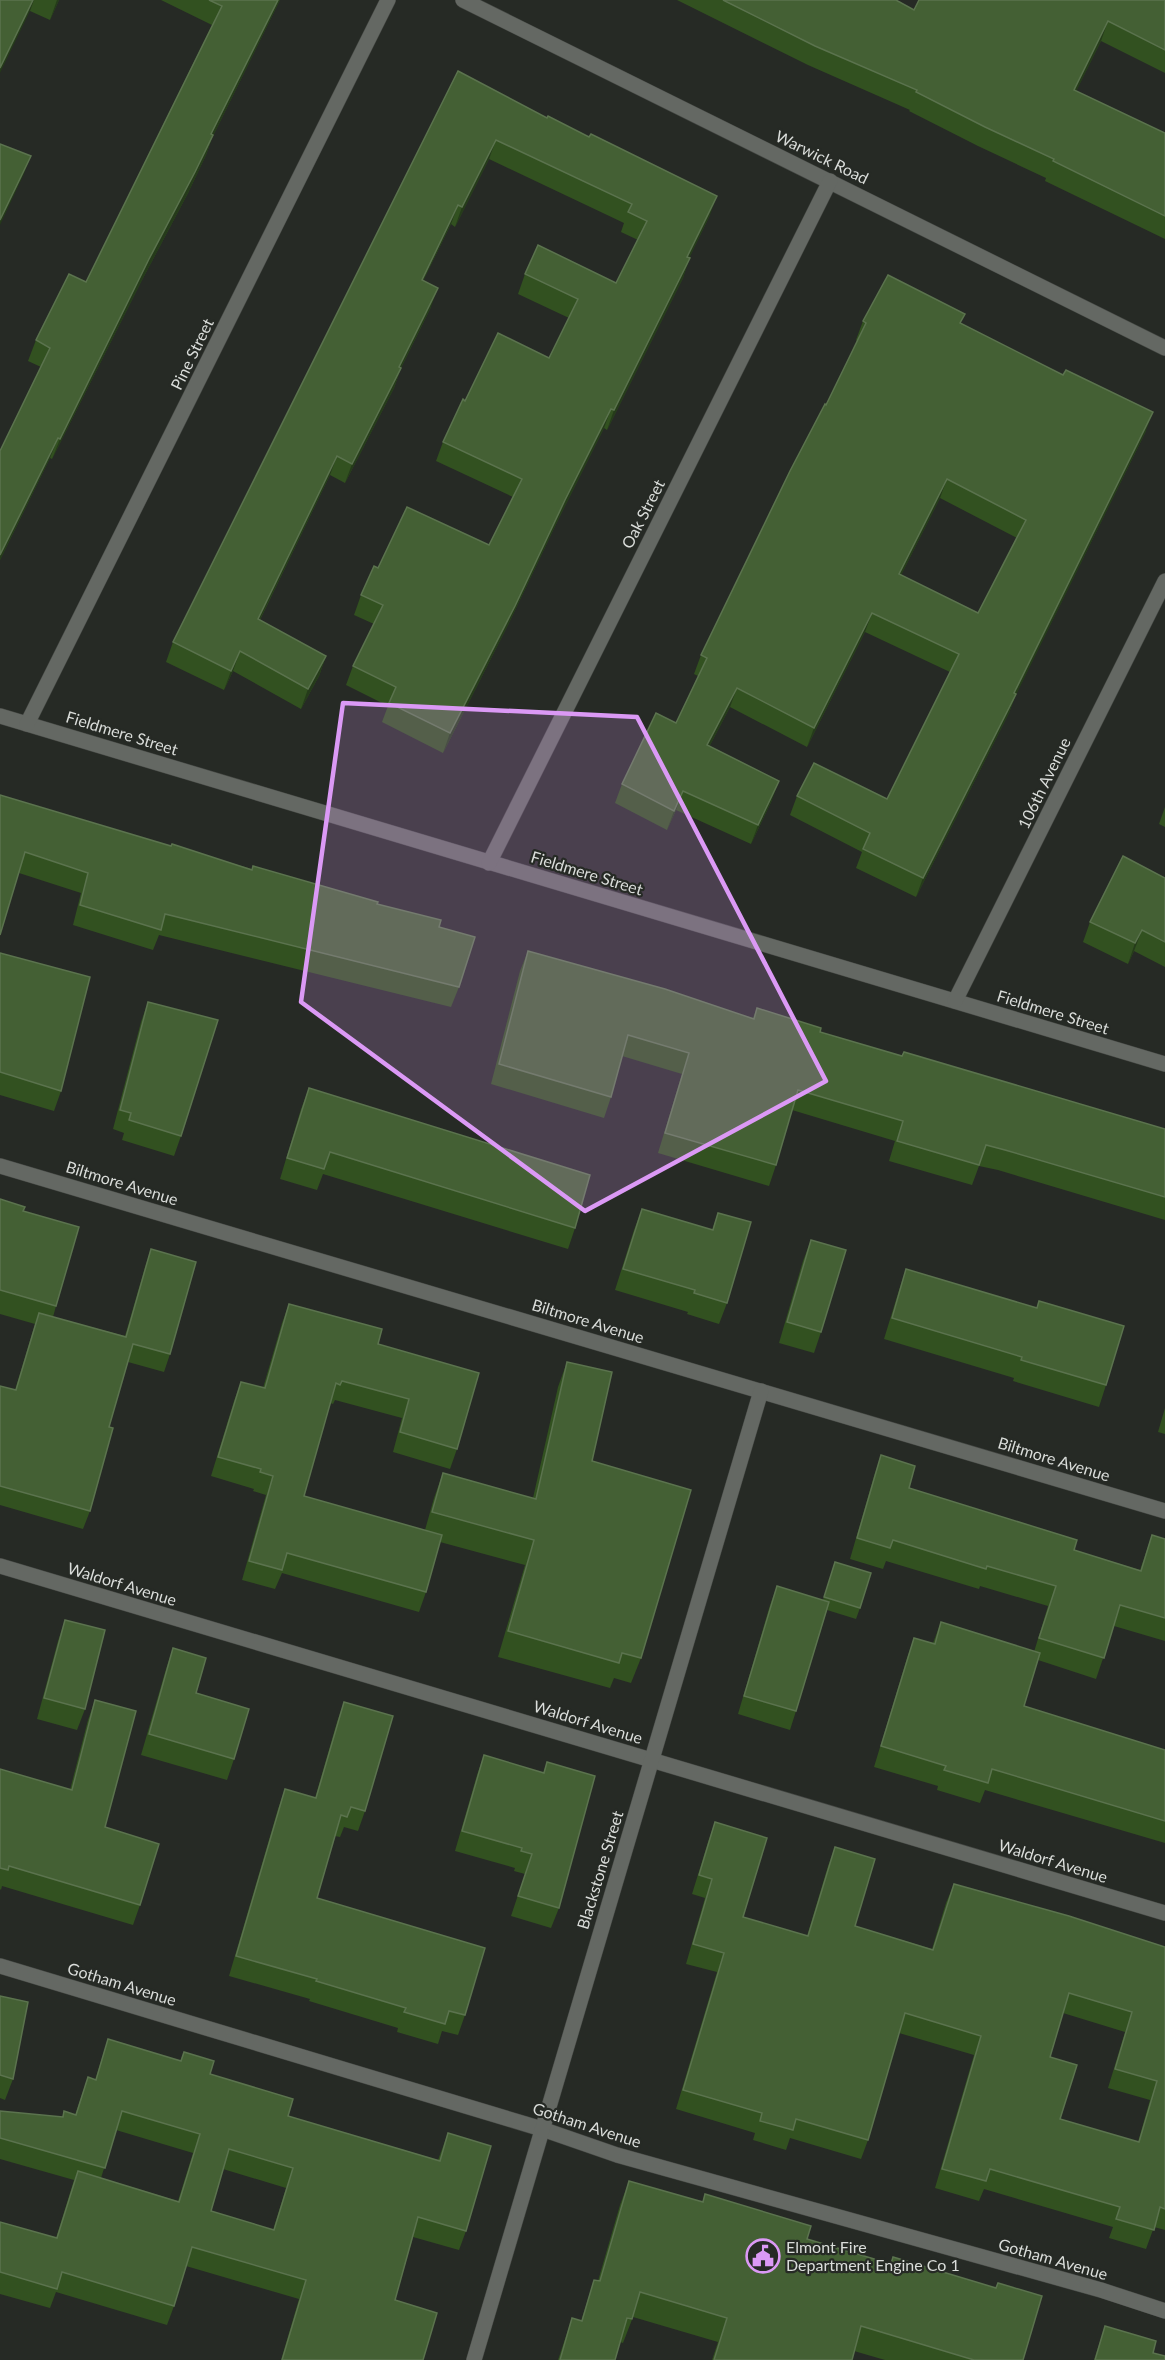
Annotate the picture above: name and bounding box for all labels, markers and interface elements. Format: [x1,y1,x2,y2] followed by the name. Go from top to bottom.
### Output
[773,126,872,187] street label: Warwick Road
[166,315,217,393] street label: Pine Street
[617,476,668,551] street label: Oak Street
[64,707,181,759] street label: Fieldmere Street
[1013,734,1074,831] street label: 106th Avenue
[529,847,646,899] street label: Fieldmere Street
[995,986,1112,1038] street label: Fieldmere Street
[64,1156,181,1209] street label: Biltmore Avenue
[530,1294,647,1347] street label: Biltmore Avenue
[996,1432,1113,1485] street label: Biltmore Avenue
[65,1558,179,1609] street label: Waldorf Avenue
[531,1696,645,1747] street label: Waldorf Avenue
[572,1808,627,1931] street label: Blackstone Street
[996,1835,1110,1886] street label: Waldorf Avenue
[65,1958,179,2009] street label: Gotham Avenue
[531,2098,644,2151] street label: Gotham Avenue
[996,2234,1110,2283] street label: Gotham Avenue
[786,2237,960,2274] place label: Elmont Fire Department Engine Co 1
[745,2238,781,2274] public building icon: Elmont Fire Department Engine Co 1

